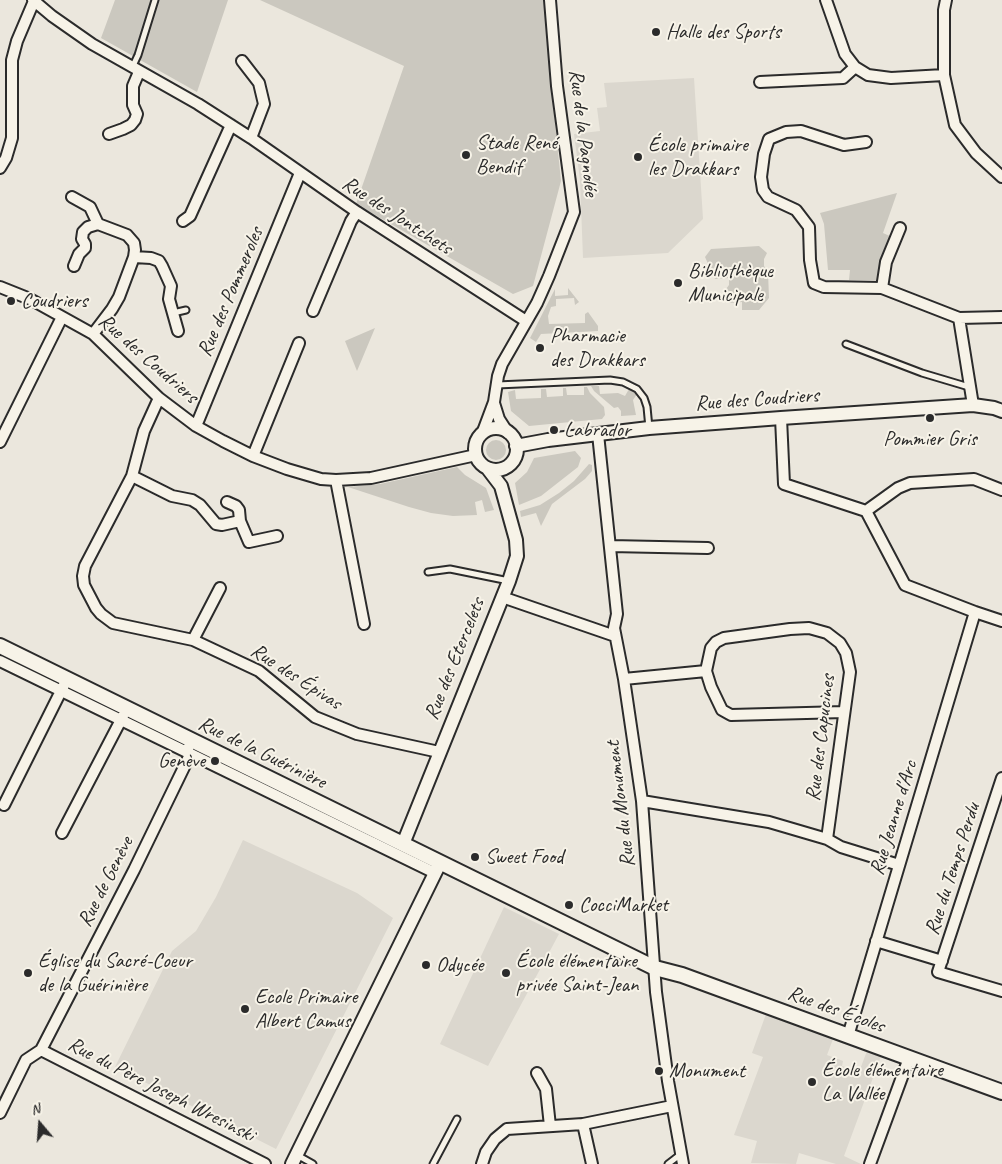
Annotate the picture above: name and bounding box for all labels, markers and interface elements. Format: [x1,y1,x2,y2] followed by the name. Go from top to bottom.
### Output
[666,19,781,45] place label: Halle des Sports
[650,26,662,38] marker: Halle des Sports
[563,68,603,198] street label: Rue de la Pagnolée
[476,130,557,180] place label: Stade René Bendif
[648,132,748,182] place label: École primaire les Drakkars
[460,149,472,161] marker: Stade René Bendif
[632,151,644,163] marker: École primaire les Drakkars
[337,171,457,261] street label: Rue des Jontchets
[192,224,270,360] street label: Rue des Pommeroles
[688,258,773,308] place label: Bibliothèque Municipale
[672,277,684,289] marker: Bibliothèque Municipale
[21,288,87,314] place label: Coudriers
[5,295,17,307] marker: Coudriers
[93,309,203,409] street label: Rue des Coudriers
[550,323,645,373] place label: Pharmacie des Drakkars
[534,342,546,354] marker: Pharmacie des Drakkars
[694,383,820,417] street label: Rue des Coudriers
[924,412,936,424] marker: Pommier Gris
[564,417,630,443] place label: Labrador
[548,424,560,436] marker: Labrador
[883,426,977,452] place label: Pommier Gris
[419,594,491,724] street label: Rue des Etercelets
[246,638,346,716] street label: Rue des Épivas
[801,673,841,803] street label: Rue des Capucines
[194,711,330,795] street label: Rue de la Guérinière
[601,739,641,869] street label: Rue du Monument
[158,748,205,774] place label: Genève
[209,755,221,767] marker: Genève
[865,758,923,878] street label: Rue Jeanne d'Arc
[920,800,986,938] street label: Rue du Temps Perdu
[73,833,139,931] street label: Rue de Genève
[485,844,563,870] place label: Sweet Food
[469,851,481,863] marker: Sweet Food
[579,892,668,918] place label: CocciMarket
[563,899,575,911] marker: CocciMarket
[38,948,192,998] place label: Église du Sacré-Coeur de la Guérinière
[516,948,638,998] place label: École élémentaire privée Saint-Jean
[436,952,483,978] place label: Odycée
[420,959,432,971] marker: Odycée
[22,967,34,979] marker: Église du Sacré-Coeur de la Guérinière
[500,967,512,979] marker: École élémentaire privée Saint-Jean
[784,981,888,1039] street label: Rue des Écoles
[255,984,357,1034] place label: Ecole Primaire Albert Camus
[239,1003,251,1015] marker: Ecole Primaire Albert Camus
[63,1032,259,1148] street label: Rue du Père Joseph Wresinski
[822,1057,943,1107] place label: École élémentaire La Vallée
[669,1058,745,1084] place label: Monument
[653,1065,665,1077] marker: Monument
[806,1076,818,1088] marker: École élémentaire La Vallée
[15,1099,65,1149] north arrow
[28,1100,42,1119] text: N

